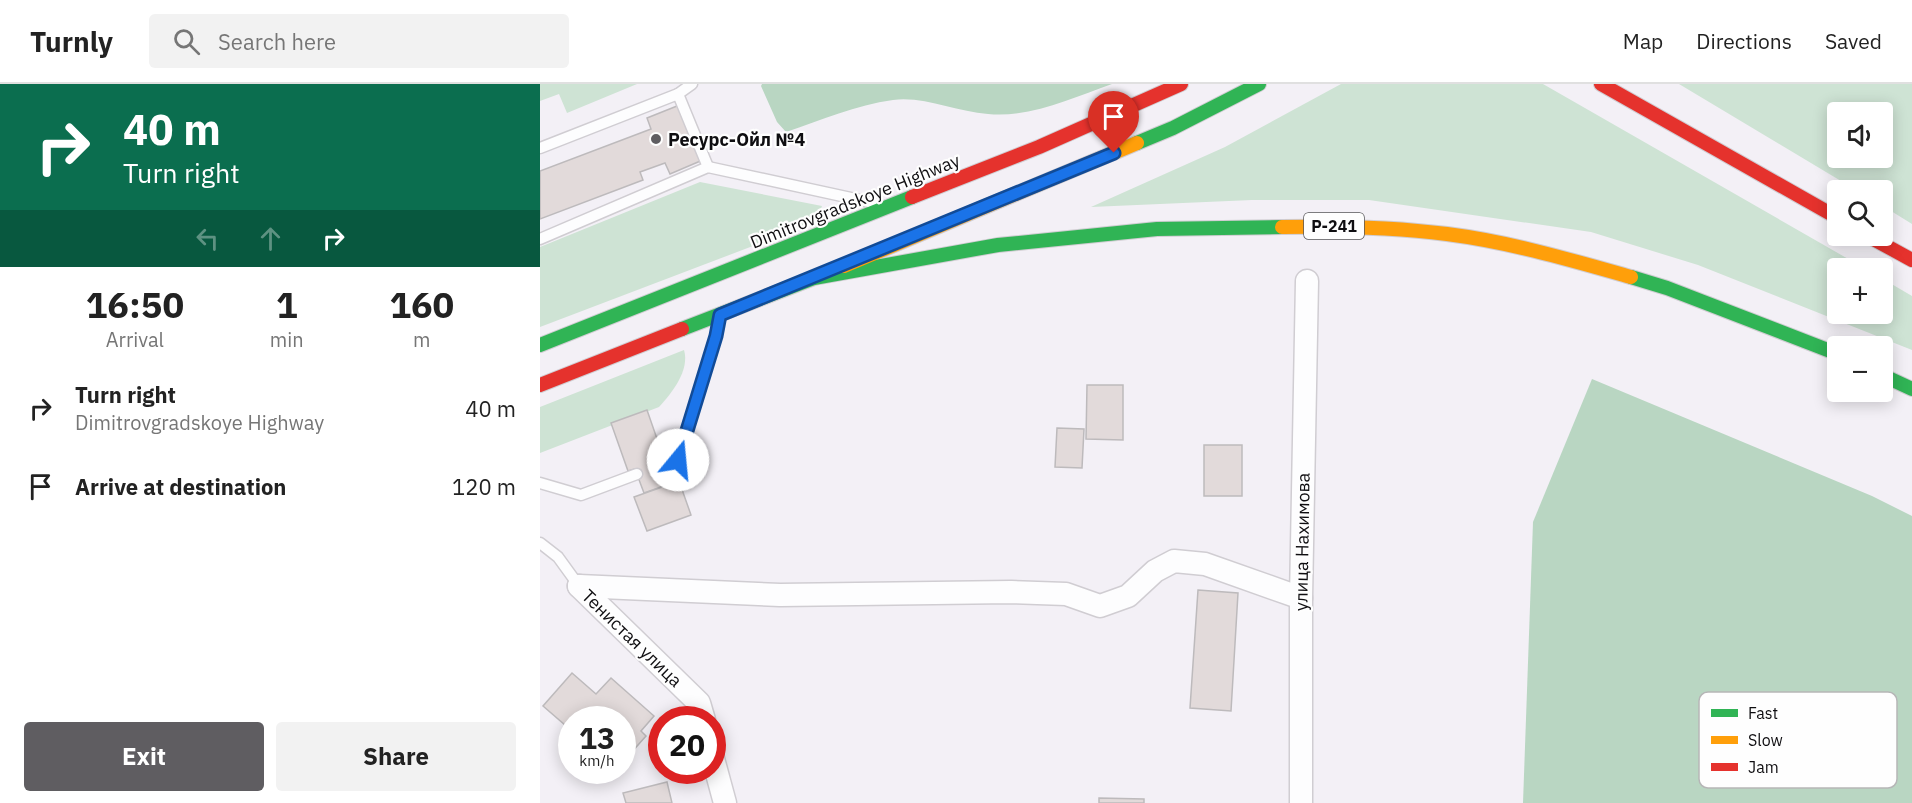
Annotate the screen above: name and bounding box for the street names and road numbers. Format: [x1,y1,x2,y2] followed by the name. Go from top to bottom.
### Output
[747,148,963,254] street label: Dimitrovgradskoye Highway
[1304,213,1364,239] road number: Р-241
[1289,472,1315,611] street label: улица Нахимова
[577,584,687,692] street label: Тенистая улица

